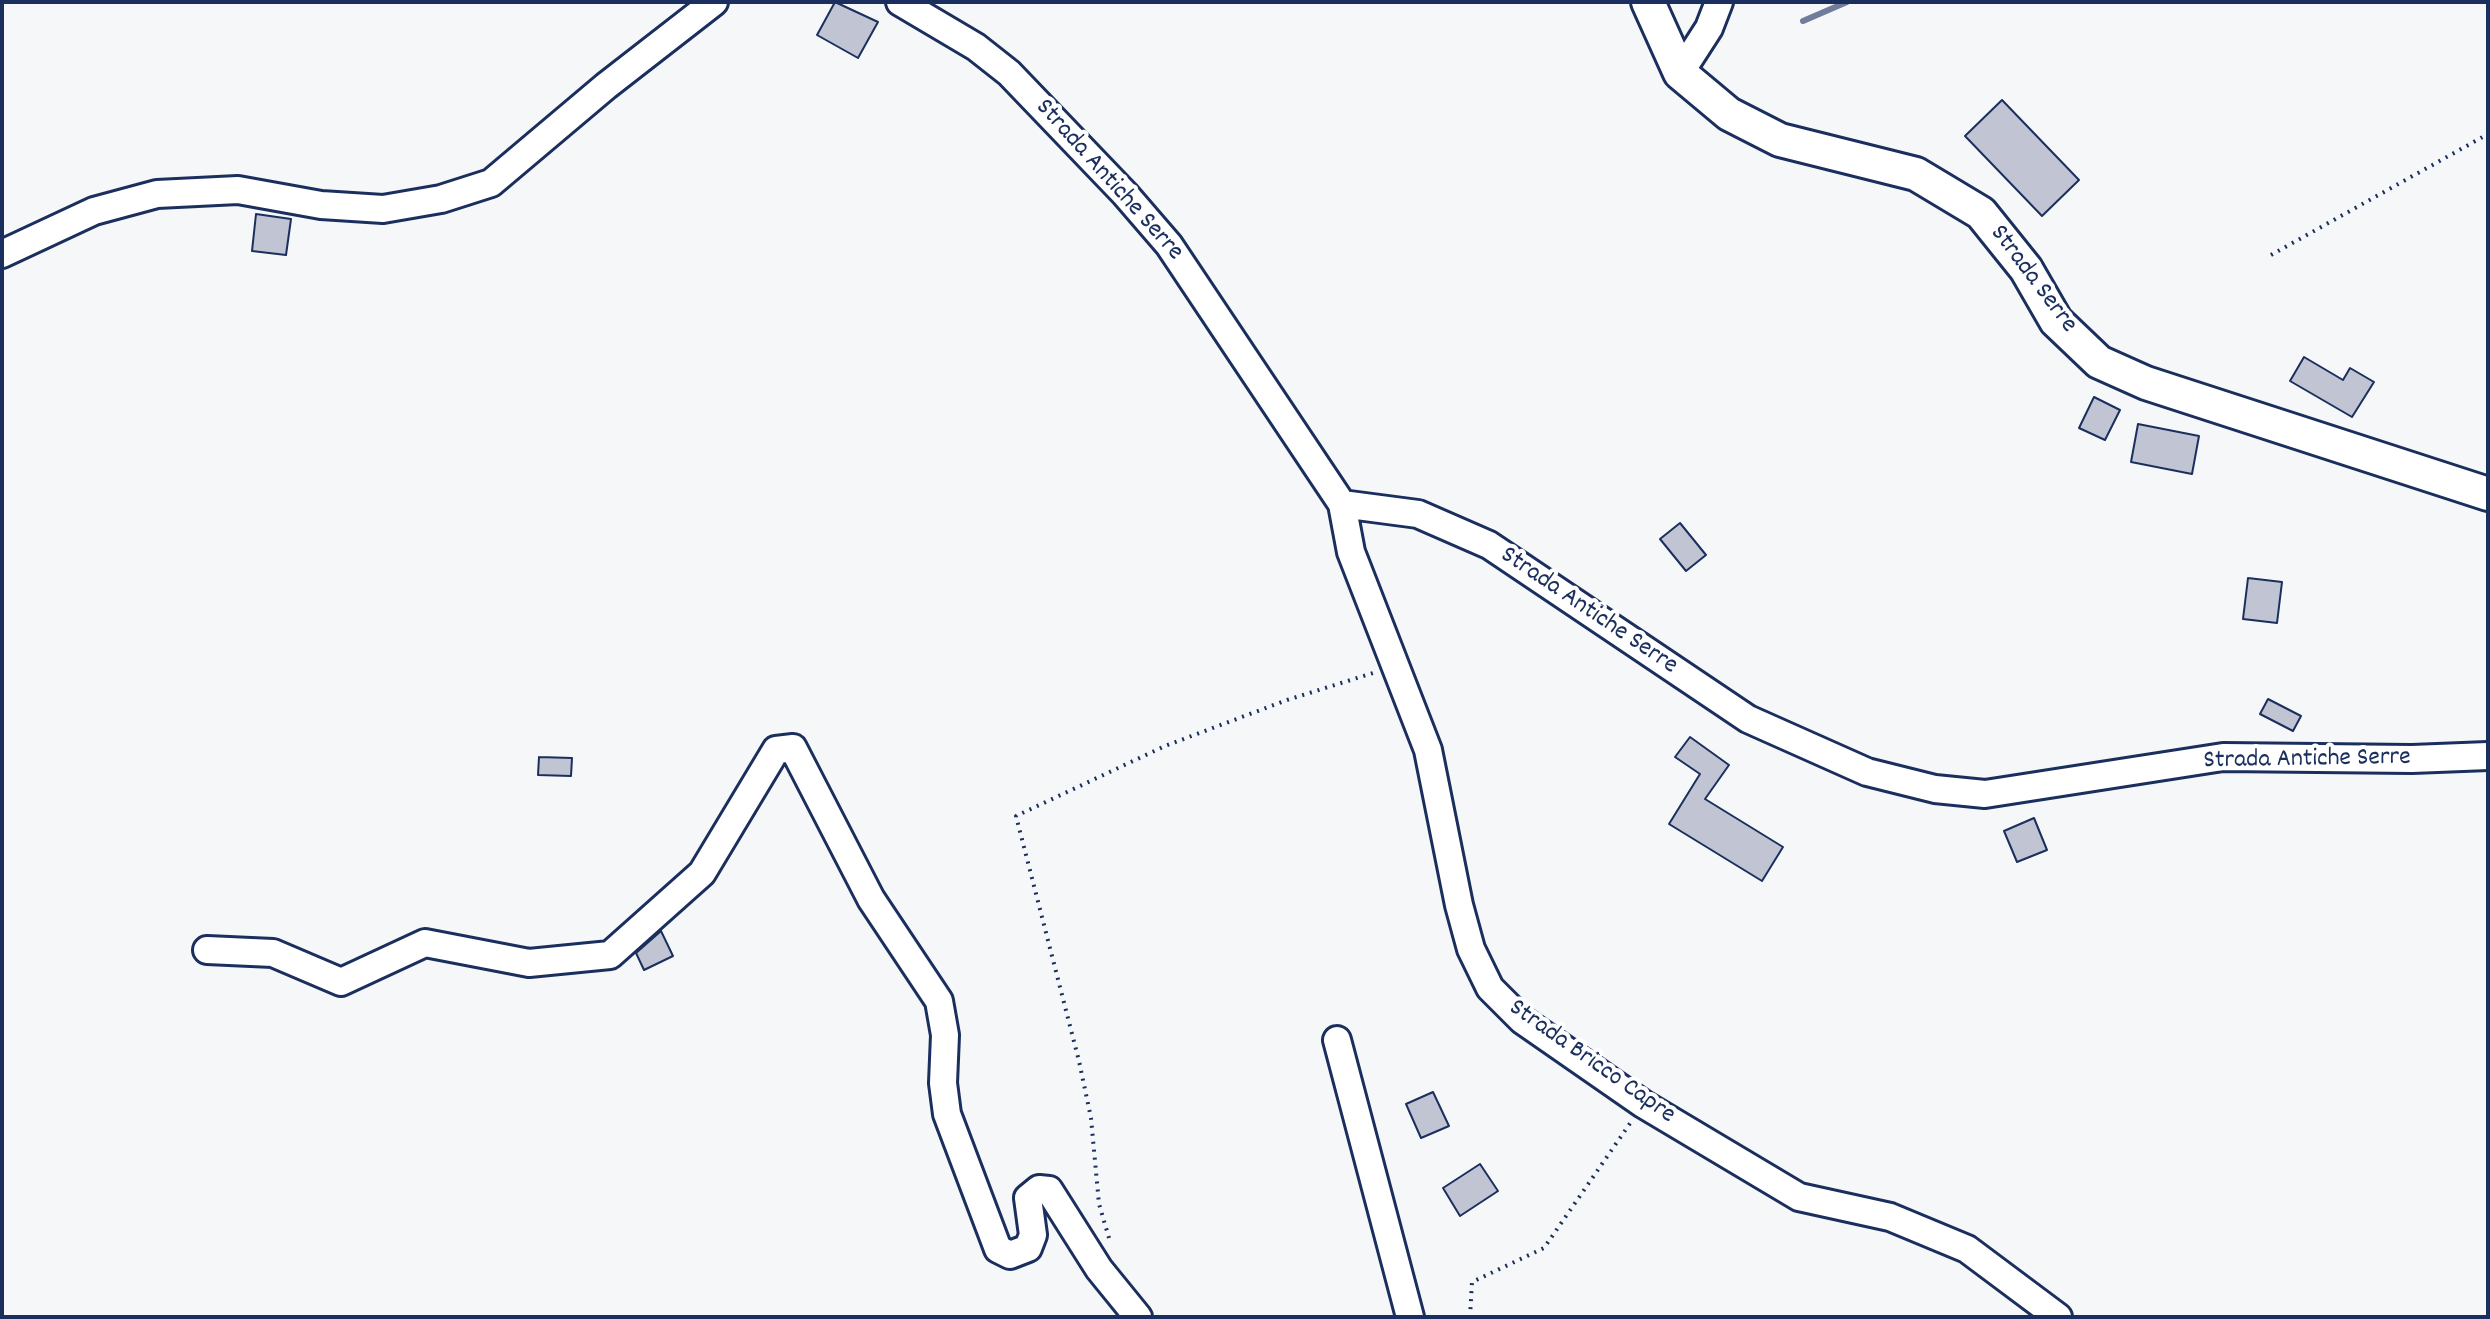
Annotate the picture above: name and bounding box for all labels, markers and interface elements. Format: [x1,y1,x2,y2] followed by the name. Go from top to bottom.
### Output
[1027,94,1189,268] street label: Strada Antiche Serre
[1981,220,2083,340] street label: Strada Serre
[1493,541,1683,683] street label: Strada Antiche Serre
[2203,744,2411,778] street label: Strada Antiche Serre
[1502,994,1680,1132] street label: Strada Bricco Capre

